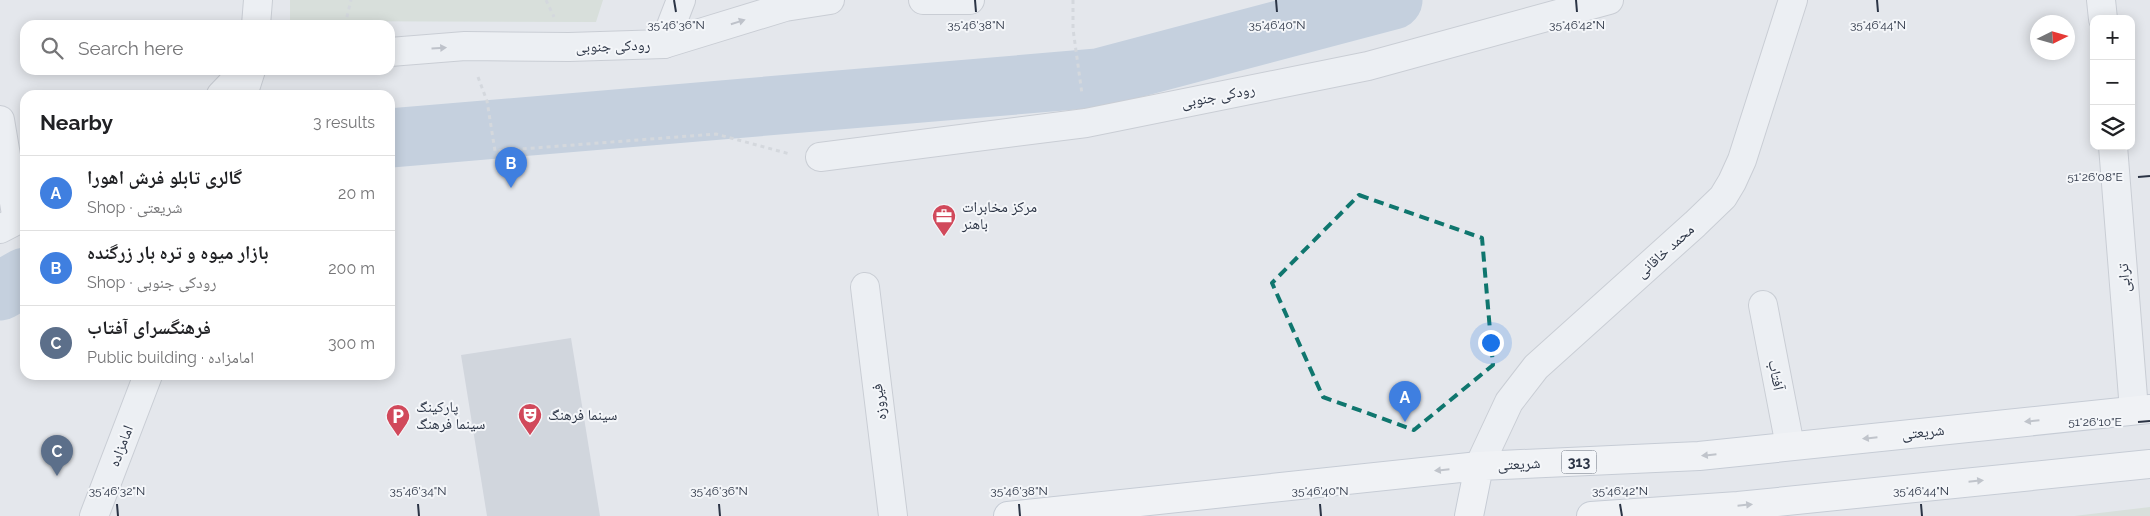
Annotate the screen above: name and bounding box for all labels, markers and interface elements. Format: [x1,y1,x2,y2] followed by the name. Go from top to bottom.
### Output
[2030,15,2075,60] north arrow
[2090,15,2135,150] map controls
[2090,15,2135,60] button: +
[647,18,705,32] text: 35°46'36"N
[730,18,745,26] one-way arrow
[947,18,1005,32] text: 35°46'38"N
[1249,18,1305,32] text: 35°46'40"N
[1549,18,1605,32] text: 35°46'42"N
[1850,18,1906,32] text: 35°46'44"N
[20,20,395,75] search box
[38,34,66,62] icon: search
[575,36,651,57] street label: رودکی جنوبی
[78,37,184,59] text: Search here
[431,44,447,52] one-way arrow
[2090,60,2135,105] button: −
[1180,80,1257,113] street label: رودکی جنوبی
[2090,105,2135,150] button: layers
[40,110,113,135] text: Nearby
[313,113,375,132] text: 3 results
[495,147,527,188] pin: B
[87,166,242,188] text: گالری تابلو فرش اهورا
[2067,170,2123,184] text: 51°26'08"E
[51,184,61,203] text: A
[338,184,375,203] text: 20 m
[87,198,182,217] text: Shop · شریعتی
[961,198,1037,233] place label: مرکز مخابرات باهنر
[931,203,957,237] office icon: مرکز مخابرات باهنر
[1632,220,1698,282] street label: محمد خاقانی
[87,241,268,263] text: بازار میوه و تره بار زرگنده
[51,259,61,278] text: B
[328,259,375,278] text: 200 m
[2114,262,2135,293] street label: ترابی
[87,273,216,292] text: Shop · رودکی جنوبی
[87,316,211,338] text: فرهنگسرای آفتاب
[1478,330,1504,356] your location
[51,334,61,353] text: C
[328,334,375,353] text: 300 m
[87,348,254,367] text: Public building · امامزاده
[1764,358,1788,393] street label: آفتاب
[1389,381,1421,422] pin: A
[868,383,890,421] street label: فیروزه
[416,398,486,433] place label: پارکینگ سینما فرهنگ
[517,402,543,436] theatre icon: سینما فرهنگ
[385,403,411,437] parking icon: پارکینگ سینما فرهنگ
[548,406,618,424] place label: سینما فرهنگ
[2068,415,2122,429] text: 51°26'10"E
[2024,417,2040,425] one-way arrow
[1901,421,1946,444] street label: شریعتی
[105,423,137,469] street label: امامزاده
[1862,434,1878,442] one-way arrow
[41,435,73,476] pin: C
[1562,451,1596,474] road number: 313
[1700,451,1716,459] one-way arrow
[1497,454,1541,475] street label: شریعتی
[1433,466,1449,474] one-way arrow
[1968,477,1984,485] one-way arrow
[89,484,145,498] text: 35°46'32"N
[390,484,446,498] text: 35°46'34"N
[690,484,748,498] text: 35°46'36"N
[990,484,1048,498] text: 35°46'38"N
[1292,484,1348,498] text: 35°46'40"N
[1592,484,1648,498] text: 35°46'42"N
[1893,484,1949,498] text: 35°46'44"N
[1737,501,1753,509] one-way arrow

